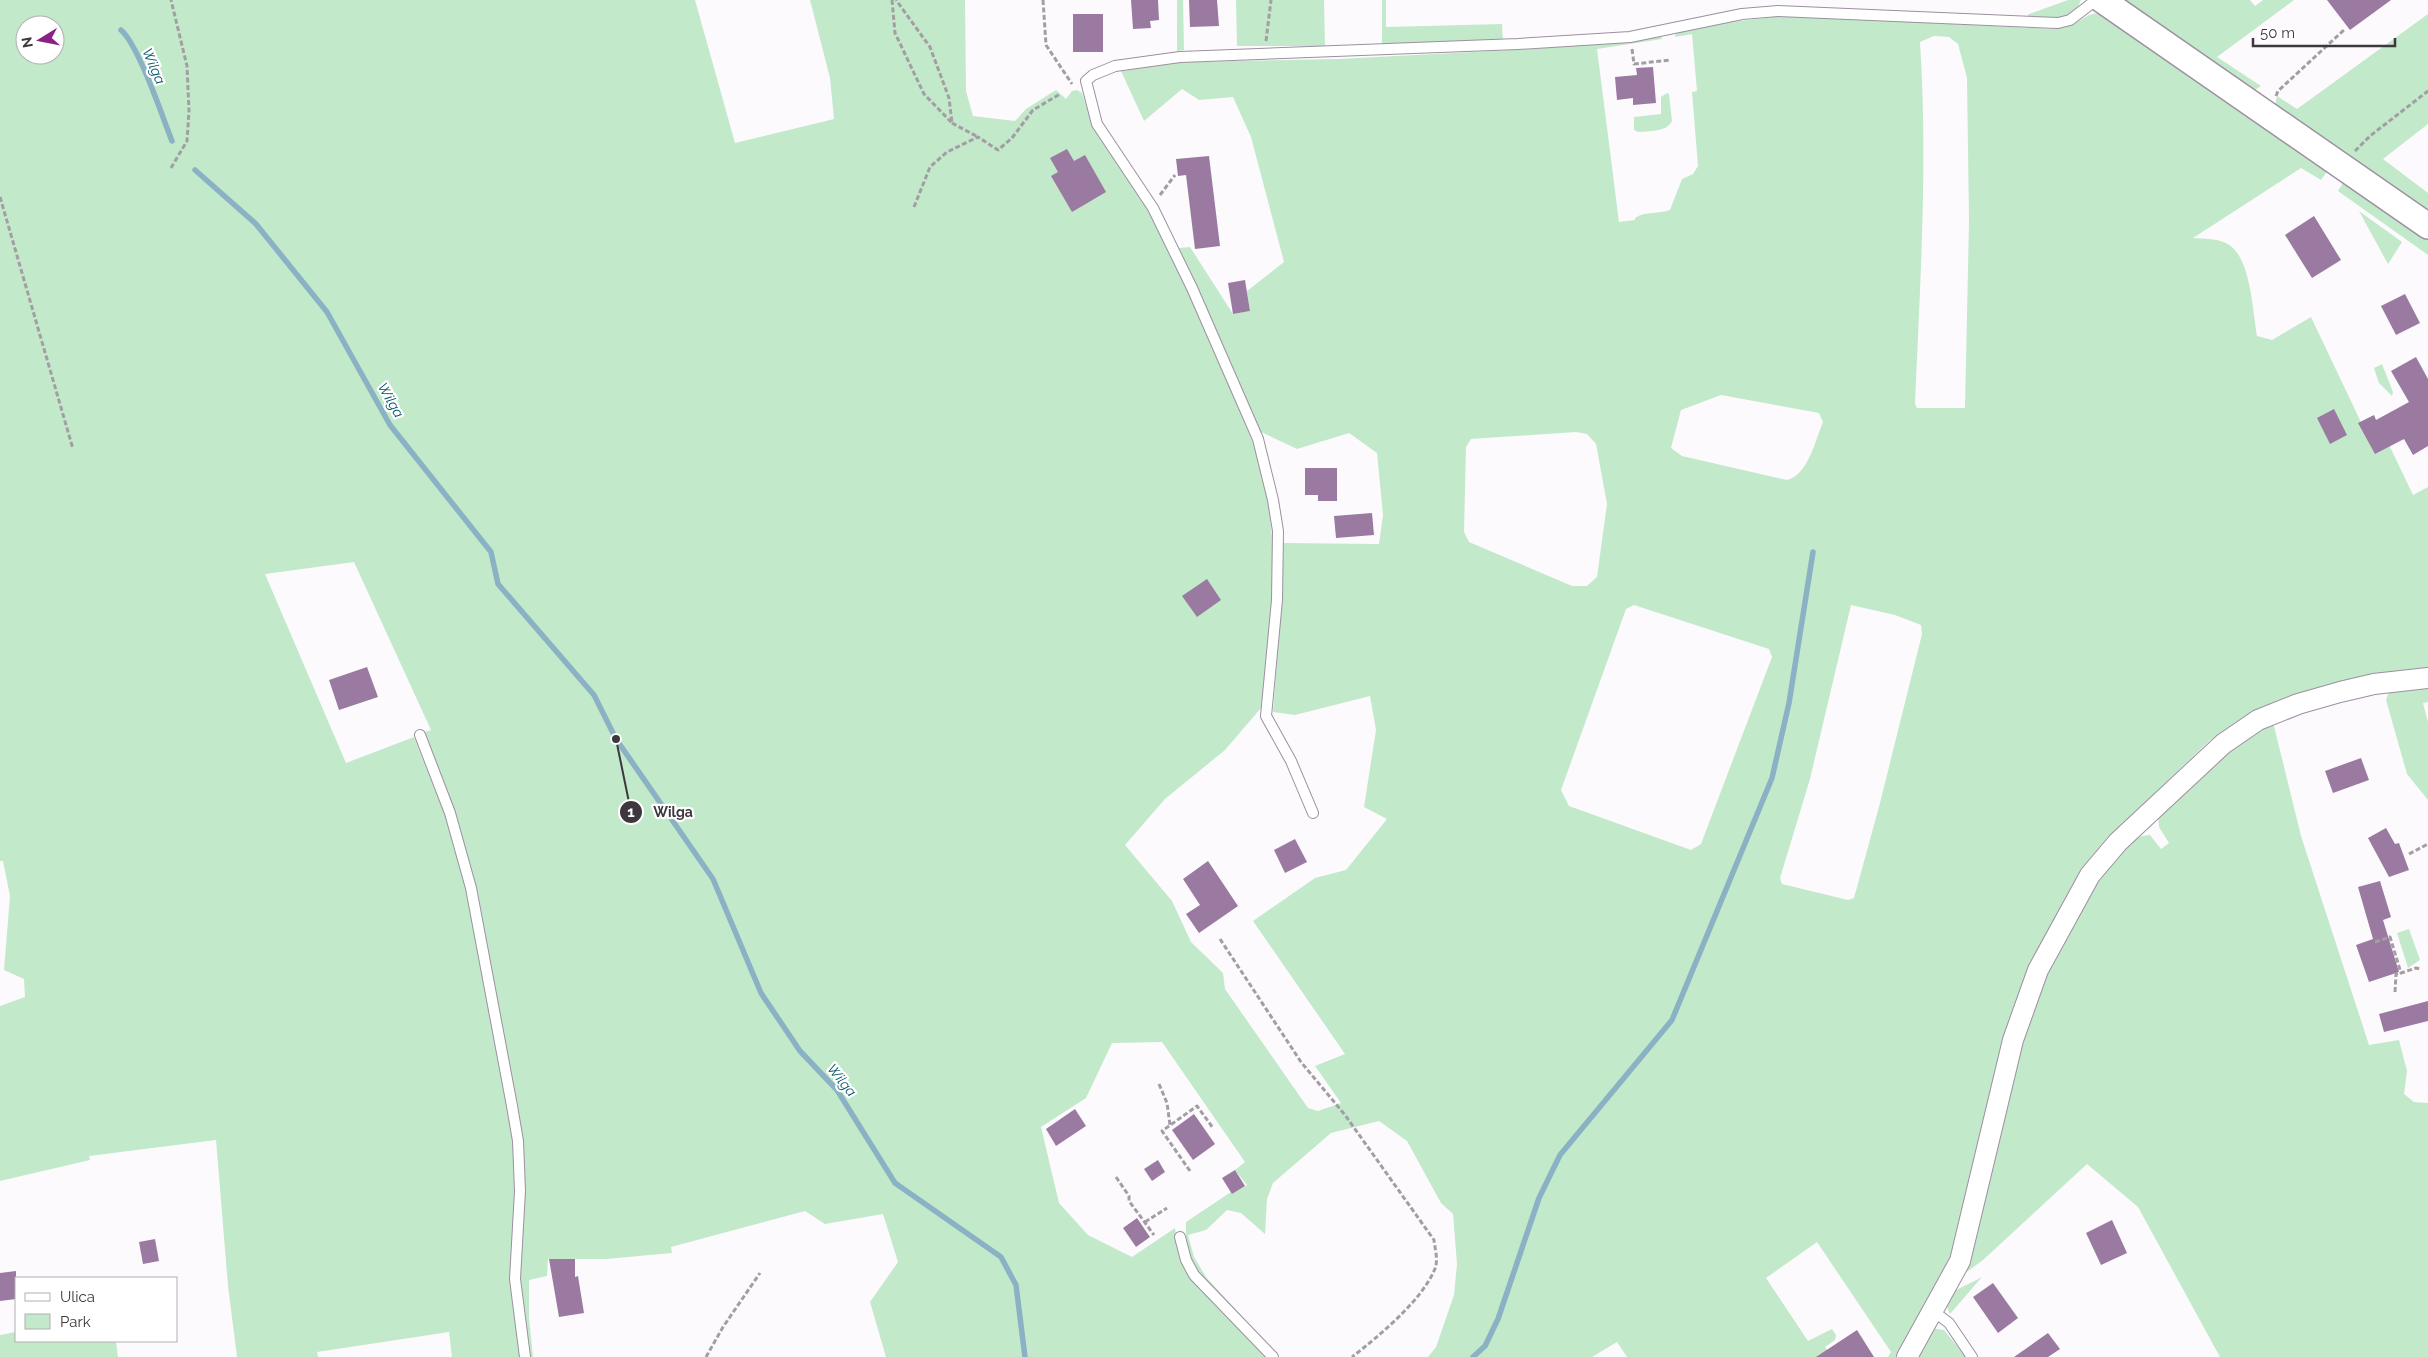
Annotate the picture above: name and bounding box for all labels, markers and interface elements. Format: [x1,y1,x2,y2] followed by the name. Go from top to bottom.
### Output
[15,15,65,65] north arrow
[2253,15,2396,47] scale bar
[2260,24,2295,42] text: 50 m
[18,36,36,49] text: N
[139,46,169,86] water label: Wilga
[375,380,407,420] water label: Wilga
[618,798,703,827] callout: Wilga
[627,803,635,821] text: 1
[653,804,693,820] text: Wilga
[824,1060,860,1100] water label: Wilga
[15,1277,178,1342] legend
[60,1288,95,1306] text: Ulica
[60,1313,91,1331] text: Park

